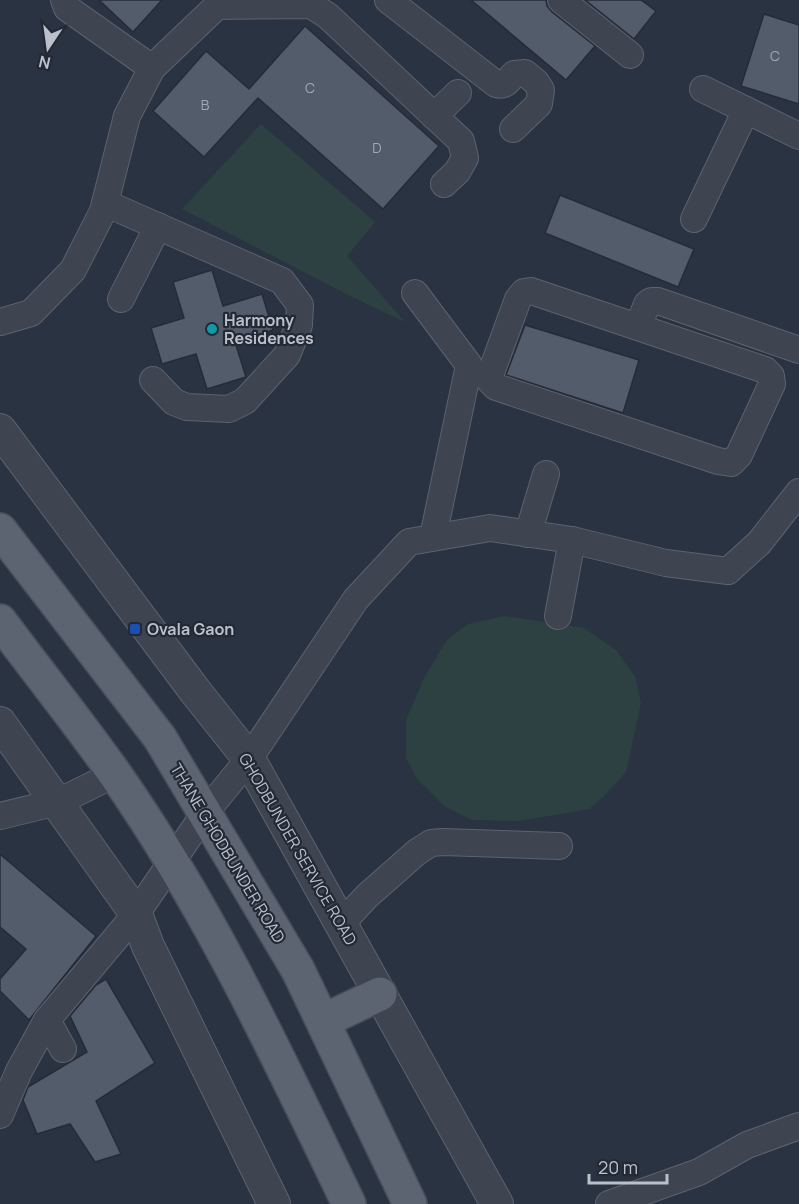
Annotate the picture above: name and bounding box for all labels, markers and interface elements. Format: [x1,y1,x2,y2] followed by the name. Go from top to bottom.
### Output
[18,18,78,78] north arrow
[770,46,780,65] house number: C
[37,51,53,75] text: N
[305,78,315,97] house number: C
[201,95,210,114] house number: B
[372,138,382,157] house number: D
[224,309,314,349] place label: Harmony Residences
[205,322,219,336] marker: Harmony Residences
[147,618,234,640] place label: Ovala Gaon
[128,622,142,636] marker: Ovala Gaon
[234,749,362,949] street label: GHODBUNDER SERVICE ROAD
[166,759,291,947] street label: THANE GHODBUNDER ROAD
[589,1147,667,1185] scale bar
[598,1155,638,1179] text: 20 m

